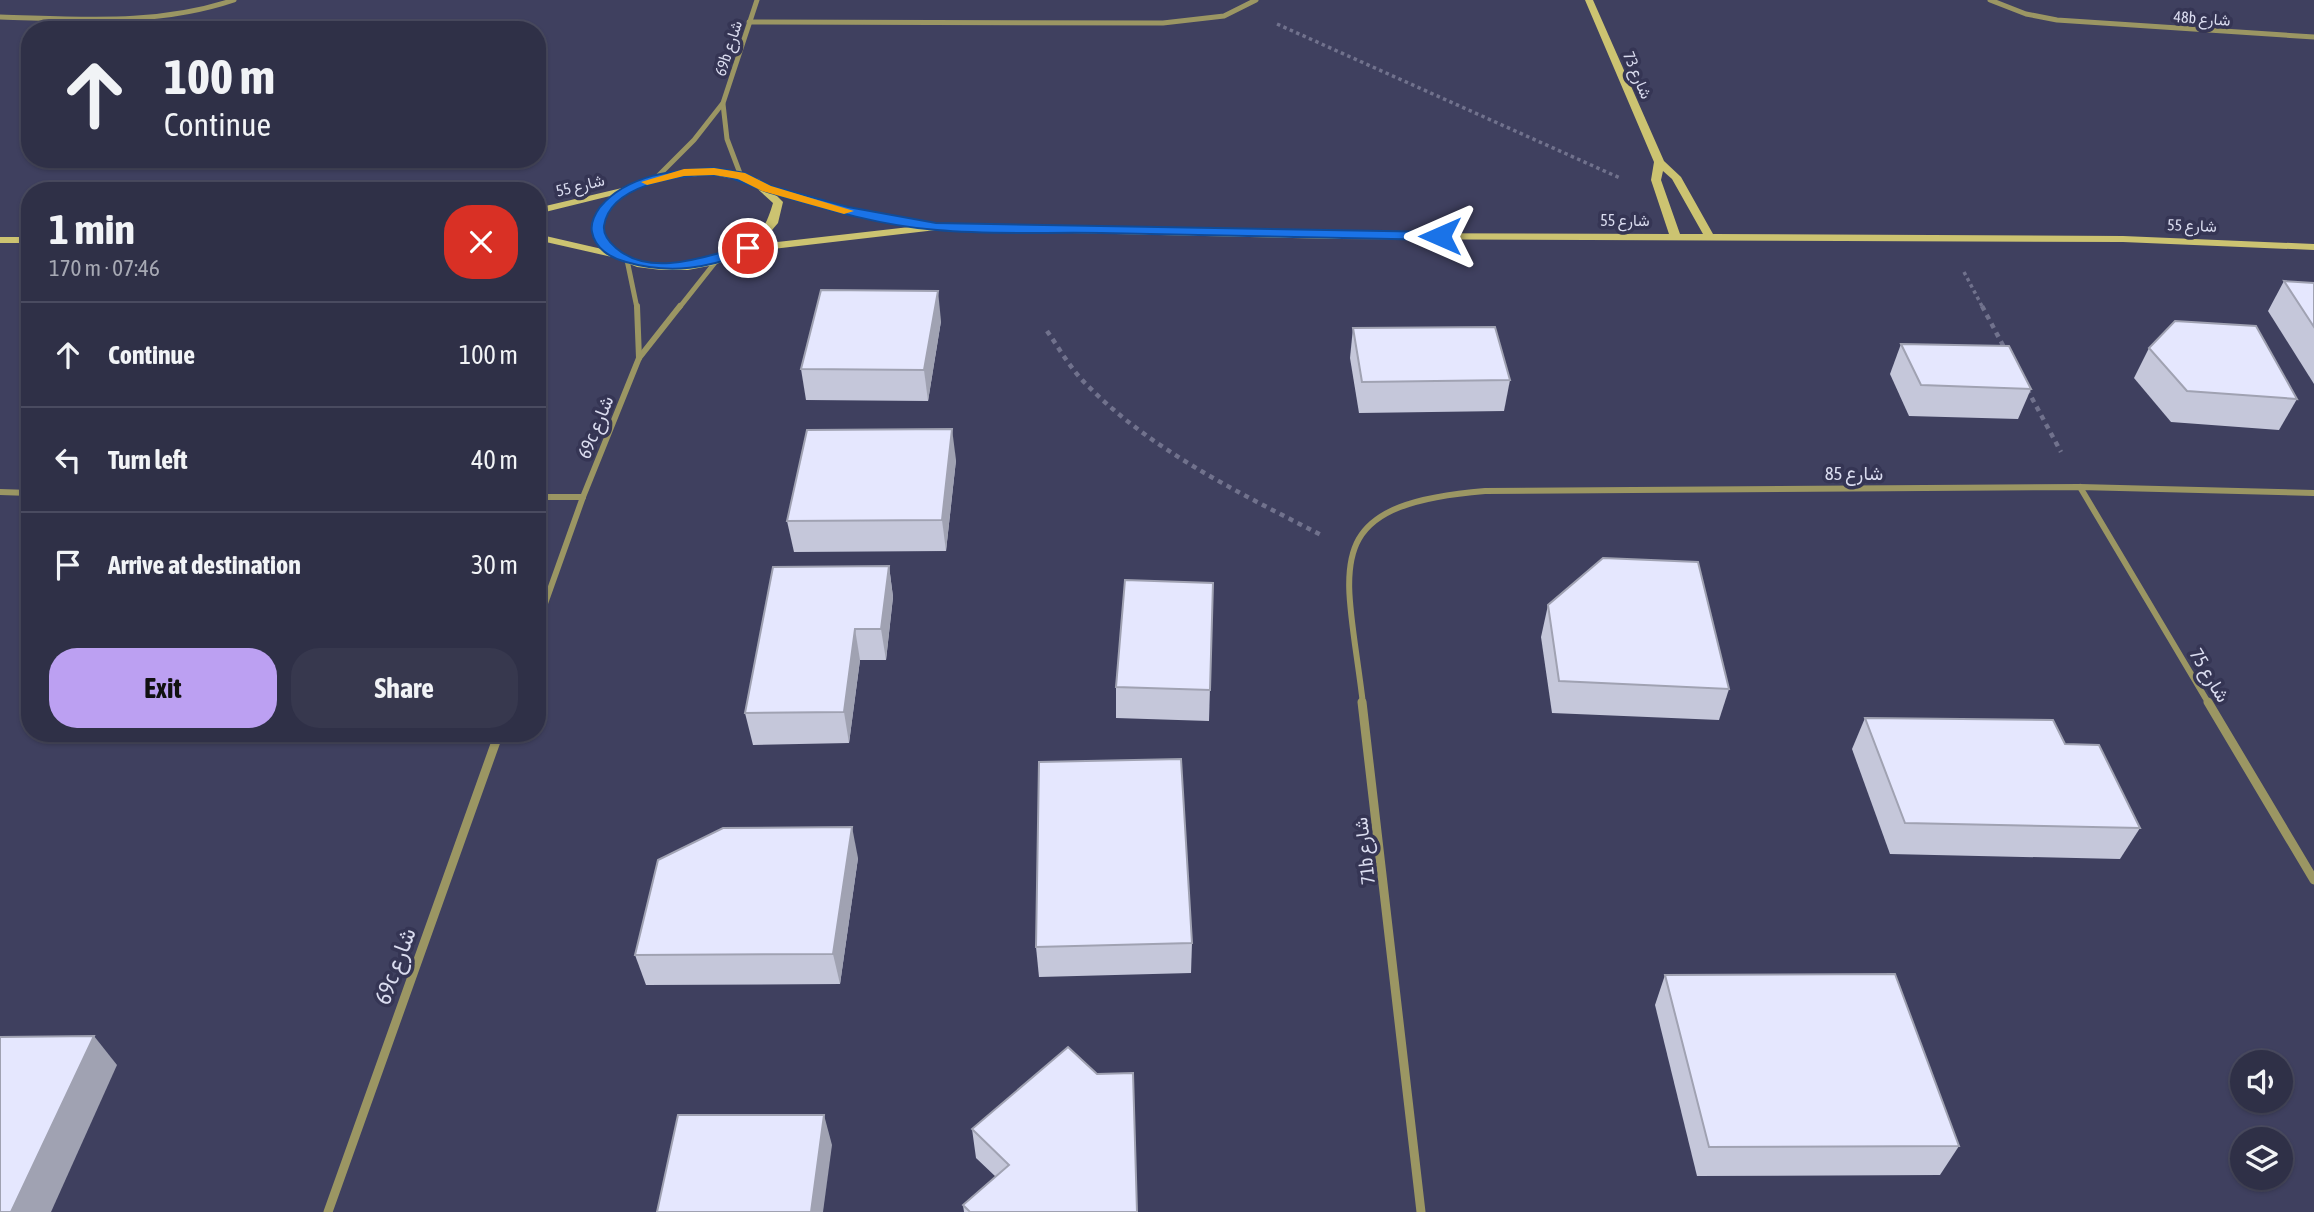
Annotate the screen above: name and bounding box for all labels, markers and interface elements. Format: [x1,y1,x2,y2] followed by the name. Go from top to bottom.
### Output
[2173,7,2231,32] street label: 48b شارع
[711,18,748,79] street label: 69b شارع
[164,48,275,104] text: 100 m
[49,49,140,140] icon: ahead
[1617,49,1656,102] street label: شارع 73
[164,106,271,143] text: Continue
[554,170,607,203] street label: شارع 55
[1403,199,1477,273] position arrow
[49,205,135,253] text: 1 min
[444,205,518,279] button: close
[1600,211,1650,232] street label: شارع 55
[2167,215,2217,238] street label: شارع 55
[718,218,778,278] pin
[729,229,767,267] icon: arrive
[49,255,160,281] text: 170 m · 07:46
[49,336,87,374] icon: ahead
[108,340,195,370] text: Continue
[459,340,518,370] text: 100 m
[572,392,619,462] street label: 69c شارع
[49,441,87,479] icon: left
[108,445,188,475] text: Turn left
[471,445,518,475] text: 40 m
[1825,462,1883,486] street label: شارع 85
[49,546,87,584] icon: arrive
[108,550,301,580] text: Arrive at destination
[471,550,518,580] text: 30 m
[2184,644,2235,707] street label: شارع 75
[49,648,277,728] button: Exit
[291,648,518,728] button: Share
[1349,816,1381,886] street label: 71b شارع
[369,924,424,1009] street label: 69c شارع
[2230,1050,2293,1190] map controls
[2230,1050,2293,1113] button: sound
[2230,1127,2293,1190] button: layers

